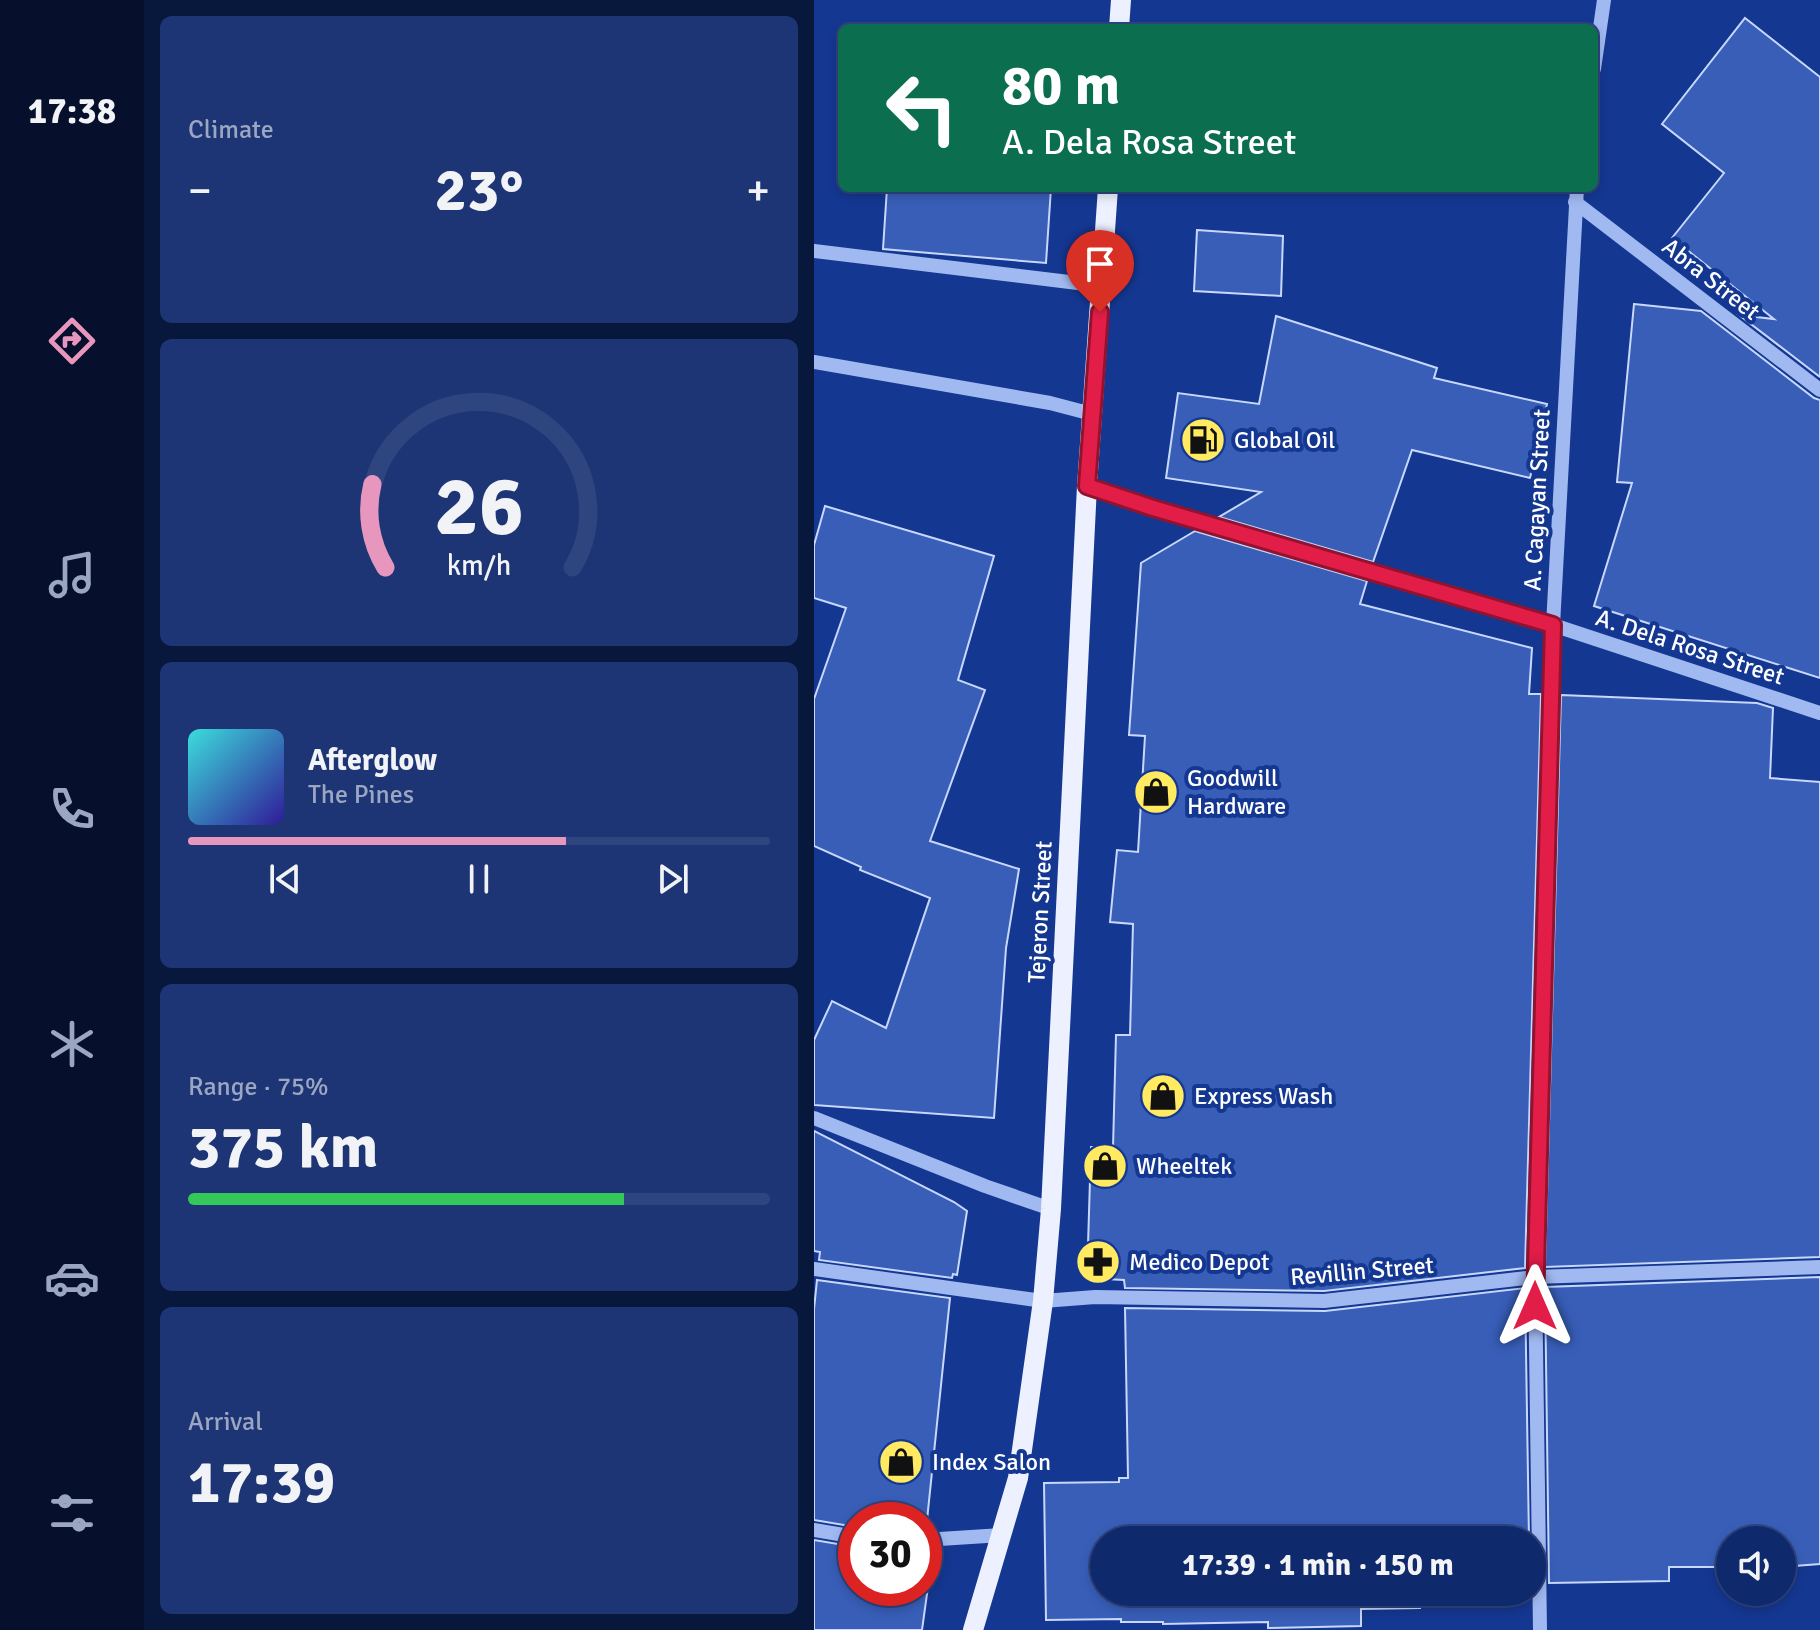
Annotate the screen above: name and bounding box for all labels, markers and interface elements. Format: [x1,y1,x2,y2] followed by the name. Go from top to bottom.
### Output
[1002,51,1120,120] text: 80 m
[870,56,974,160] icon: left
[28,89,116,134] text: 17:38
[188,114,274,146] text: Climate
[1002,120,1296,165] text: A. Dela Rosa Street
[435,154,523,228] text: 23°
[188,164,212,218] text: −
[746,164,770,218] text: +
[1066,230,1134,312] pin
[1656,231,1766,327] street label: Abra Street
[1078,242,1122,286] icon: arrive
[44,313,100,369] icon: directions
[1517,408,1557,592] street label: A. Cagayan Street
[1179,416,1227,464] fuel station icon: Global Oil
[1234,425,1335,455] place label: Global Oil
[434,456,524,558] text: 26
[44,547,100,603] icon: music
[447,548,511,583] text: km/h
[1592,602,1788,692] street label: A. Dela Rosa Street
[308,742,437,779] text: Afterglow
[1187,763,1286,821] place label: Goodwill Hardware
[1132,768,1180,816] shop icon: Goodwill Hardware
[308,779,414,811] text: The Pines
[44,781,100,837] icon: phone
[1021,840,1059,984] street label: Tejeron Street
[263,857,307,901] icon: previous
[457,857,501,901] icon: pause
[651,857,695,901] icon: next
[44,1016,100,1072] icon: climate
[188,1071,329,1103] text: Range · 75%
[1139,1072,1187,1120] shop icon: Express Wash
[1194,1081,1333,1111] place label: Express Wash
[188,1111,378,1185] text: 375 km
[1081,1142,1129,1190] shop icon: Wheeltek
[1136,1151,1232,1181] place label: Wheeltek
[1074,1238,1122,1286] pharmacy icon: Medico Depot
[1129,1247,1269,1277] place label: Medico Depot
[44,1250,100,1306] icon: car
[1289,1250,1435,1292] street label: Revillin Street
[1493,1264,1577,1348] position arrow
[188,1406,263,1438] text: Arrival
[877,1438,925,1486] shop icon: Index Salon
[188,1446,335,1520] text: 17:39
[932,1447,1051,1477] place label: Index Salon
[44,1485,100,1541] icon: filters
[838,1502,942,1606] speed limit sign: 30
[1716,1526,1796,1606] map controls
[1716,1526,1796,1606] button: sound
[1182,1547,1454,1584] text: 17:39 · 1 min · 150 m

